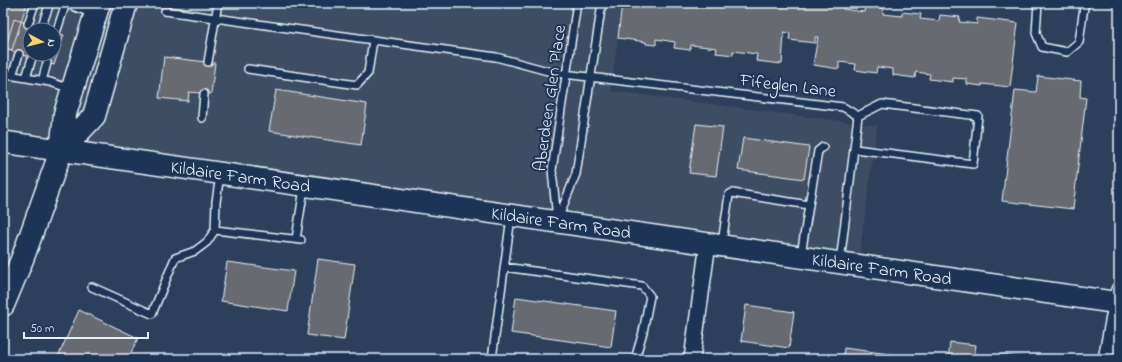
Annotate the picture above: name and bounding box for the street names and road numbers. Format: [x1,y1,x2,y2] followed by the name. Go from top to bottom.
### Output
[528,22,574,173] street label: Aberdeen Glen Place
[737,68,838,107] street label: Fifeglen Lane
[169,155,312,201] street label: Kildaire Farm Road
[489,202,633,247] street label: Kildaire Farm Road
[810,248,953,294] street label: Kildaire Farm Road

